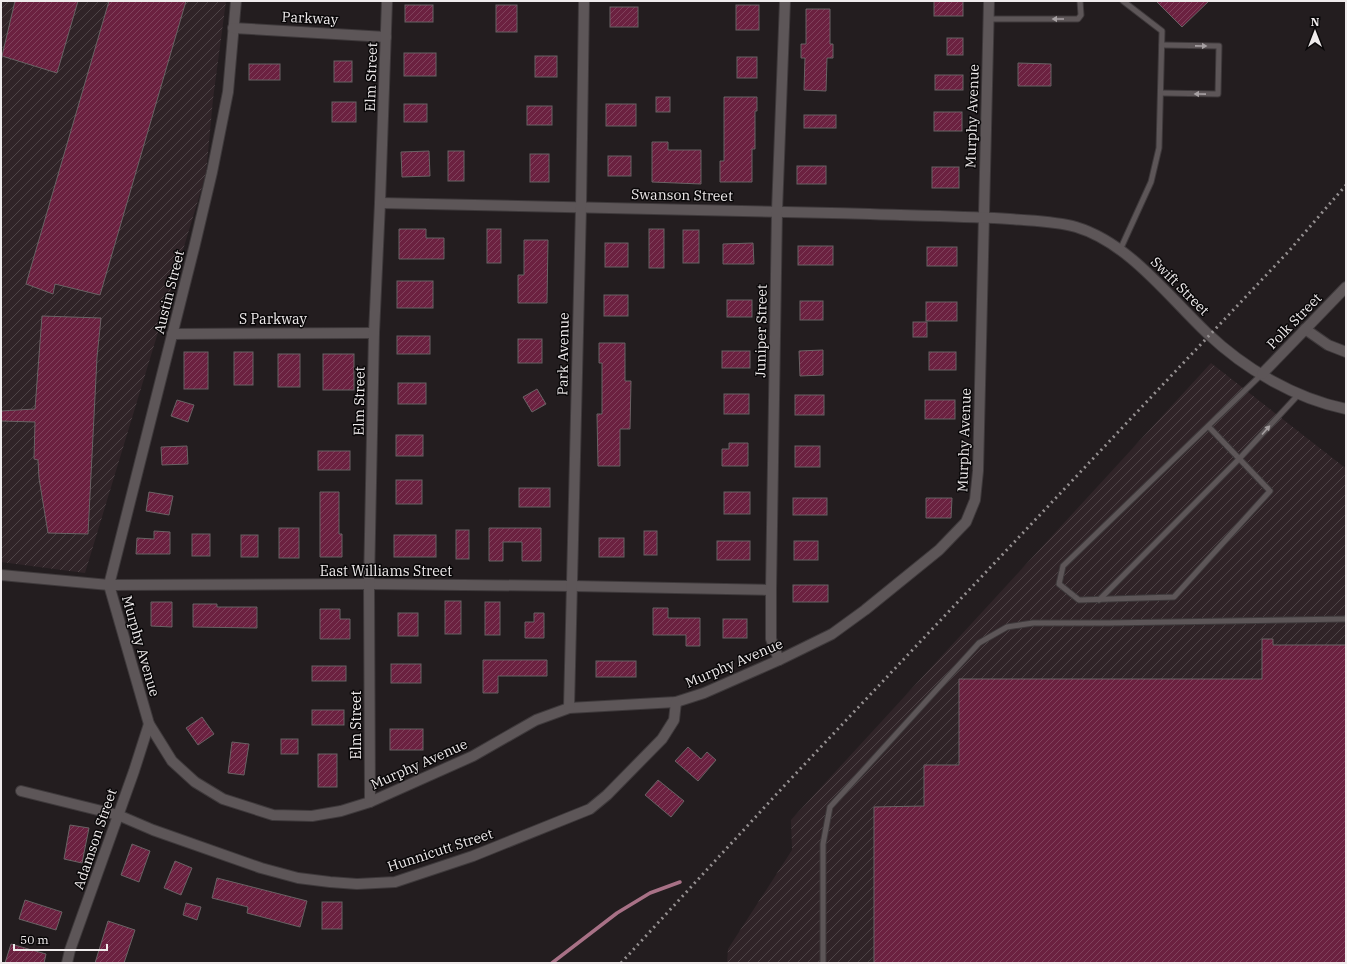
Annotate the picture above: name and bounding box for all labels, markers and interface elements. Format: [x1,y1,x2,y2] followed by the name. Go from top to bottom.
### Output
[281,8,339,28] street label: Parkway
[1295,12,1335,52] north arrow
[1311,15,1320,29] text: N
[1051,16,1064,22] one-way arrow
[361,42,381,112] street label: Elm Street
[1195,43,1208,49] one-way arrow
[961,64,983,168] street label: Murphy Avenue
[1193,91,1206,97] one-way arrow
[631,185,733,205] street label: Swanson Street
[150,248,188,336] street label: Austin Street
[1147,253,1213,319] street label: Swift Street
[751,284,771,378] street label: Juniper Street
[1263,289,1325,353] street label: Polk Street
[239,310,307,328] street label: S Parkway
[553,312,573,396] street label: Park Avenue
[349,366,369,436] street label: Elm Street
[953,388,975,492] street label: Murphy Avenue
[1261,425,1270,435] one-way arrow
[320,562,452,580] street label: East Williams Street
[118,593,164,699] street label: Murphy Avenue
[683,634,785,692] street label: Murphy Avenue
[347,690,365,760] street label: Elm Street
[368,735,470,793] street label: Murphy Avenue
[69,786,121,892] street label: Adamson Street
[385,824,495,876] street label: Hunnicutt Street
[14,926,107,952] scale bar
[20,932,49,947] text: 50 m

